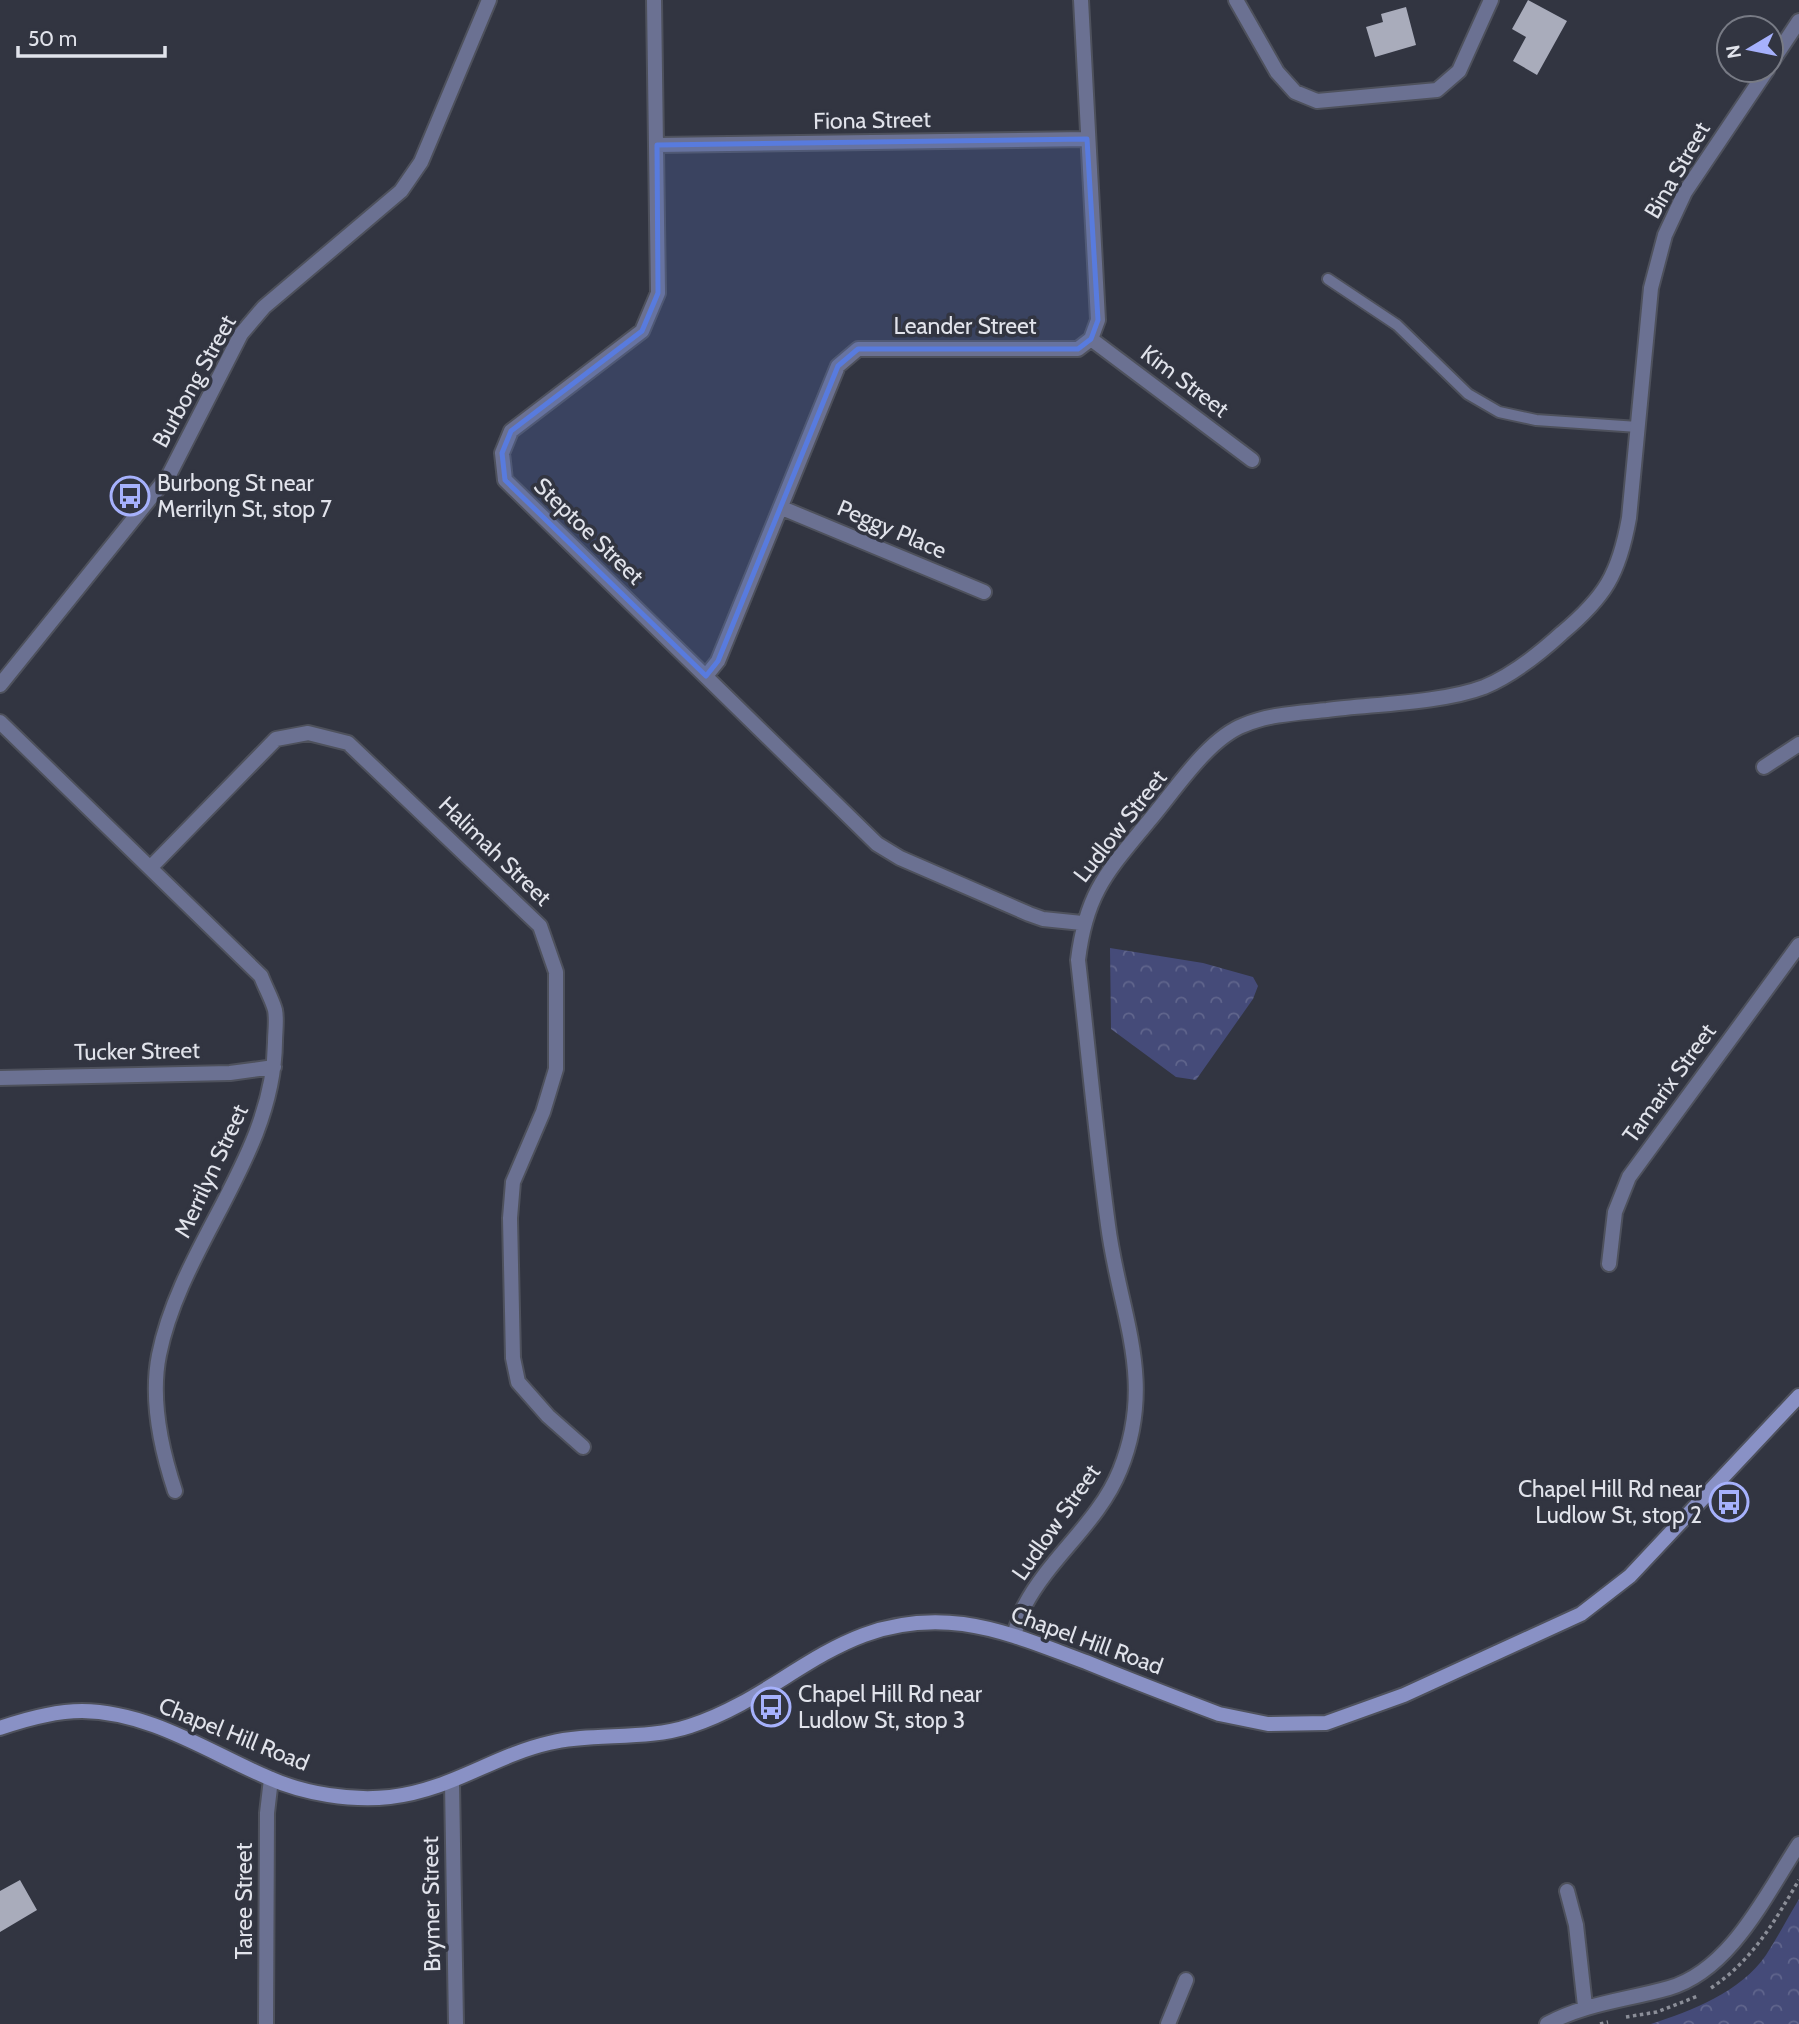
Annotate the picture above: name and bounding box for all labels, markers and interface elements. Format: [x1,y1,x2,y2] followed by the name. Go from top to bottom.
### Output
[18,14,164,58] scale bar
[1715,14,1785,84] north arrow
[28,26,77,51] text: 50 m
[1721,43,1746,60] text: N
[813,105,931,135] street label: Fiona Street
[1638,117,1716,223] street label: Bina Street
[146,310,242,452] street label: Burbong Street
[893,312,1037,340] street label: Leander Street
[1135,339,1235,423] street label: Kim Street
[157,469,332,523] place label: Burbong St near Merrilyn St, stop 7
[528,472,650,590] street label: Steptoe Street
[109,475,151,517] bus stop icon: Burbong St near Merrilyn St, stop 7
[833,493,951,565] street label: Peggy Place
[1067,764,1173,888] street label: Ludlow Street
[433,790,557,912] street label: Halimah Street
[1616,1018,1722,1148] street label: Tamarix Street
[74,1036,200,1066] street label: Tucker Street
[168,1100,254,1242] street label: Merrilyn Street
[1006,1458,1106,1585] street label: Ludlow Street
[1518,1475,1703,1529] place label: Chapel Hill Rd near Ludlow St, stop 2
[1708,1481,1750,1523] bus stop icon: Chapel Hill Rd near Ludlow St, stop 2
[1007,1600,1167,1680] street label: Chapel Hill Road
[798,1680,983,1734] place label: Chapel Hill Rd near Ludlow St, stop 3
[750,1686,792,1728] bus stop icon: Chapel Hill Rd near Ludlow St, stop 3
[155,1691,313,1777] street label: Chapel Hill Road
[416,1836,446,1972] street label: Brymer Street
[230,1842,258,1959] street label: Taree Street

